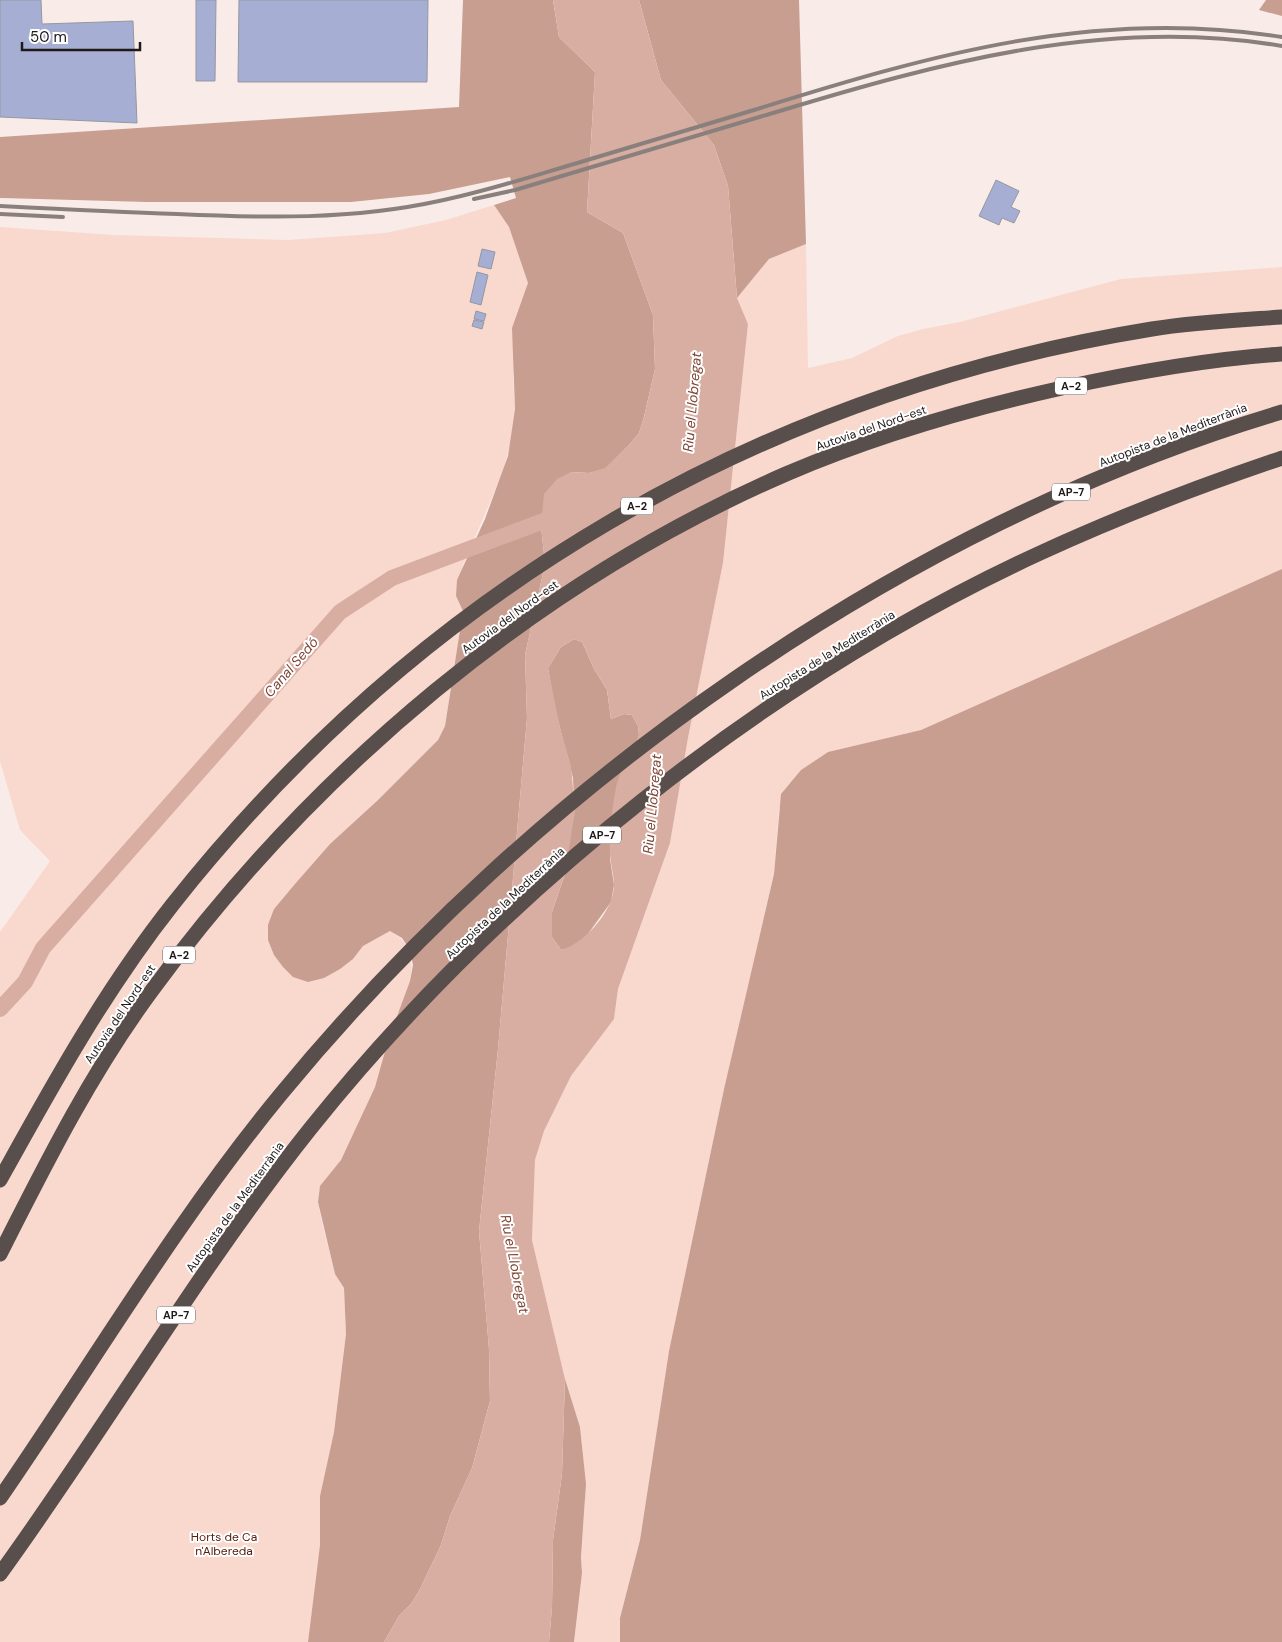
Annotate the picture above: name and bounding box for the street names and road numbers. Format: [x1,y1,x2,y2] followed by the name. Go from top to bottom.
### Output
[1055,378,1087,394] road number: A-2
[1097,399,1249,471] street label: Autopista de la Mediterrània
[813,401,929,454] street label: Autovia del Nord-est
[1052,484,1090,501] road number: AP-7
[621,498,653,514] road number: A-2
[458,576,562,658] street label: Autovia del Nord-est
[756,607,898,703] street label: Autopista de la Mediterrània
[583,826,621,844] road number: AP-7
[442,844,568,962] street label: Autopista de la Mediterrània
[163,946,195,964] road number: A-2
[81,961,159,1067] street label: Autovia del Nord-est
[182,1139,288,1275] street label: Autopista de la Mediterrània
[157,1306,195,1324] road number: AP-7

